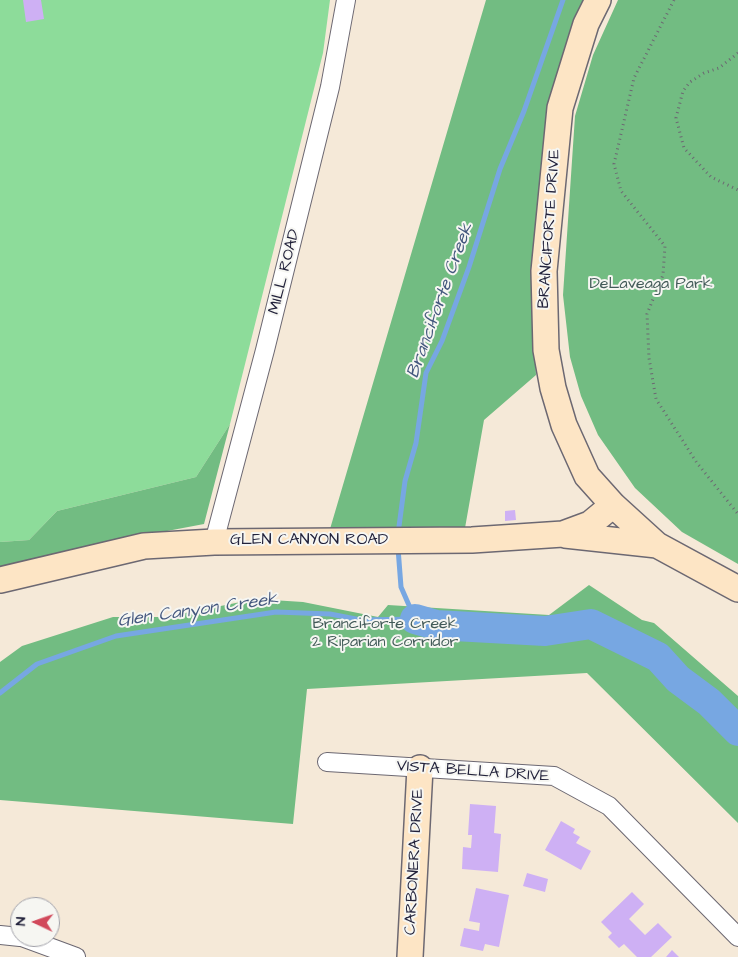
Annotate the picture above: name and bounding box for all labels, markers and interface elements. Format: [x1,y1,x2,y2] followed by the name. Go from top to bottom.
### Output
[535,149,565,309] street label: BRANCIFORTE DRIVE
[403,221,479,381] water label: Branciforte Creek
[265,227,305,317] street label: MILL ROAD
[589,275,713,295] park label: DeLaveaga Park
[230,531,388,551] street label: GLEN CANYON ROAD
[117,589,279,633] water label: Glen Canyon Creek
[312,615,458,653] park label: Branciforte Creek 2 Riparian Corridor
[396,757,550,787] street label: VISTA BELLA DRIVE
[402,788,428,936] street label: CARBONERA DRIVE
[10,897,60,947] north arrow
[11,916,31,926] text: N

